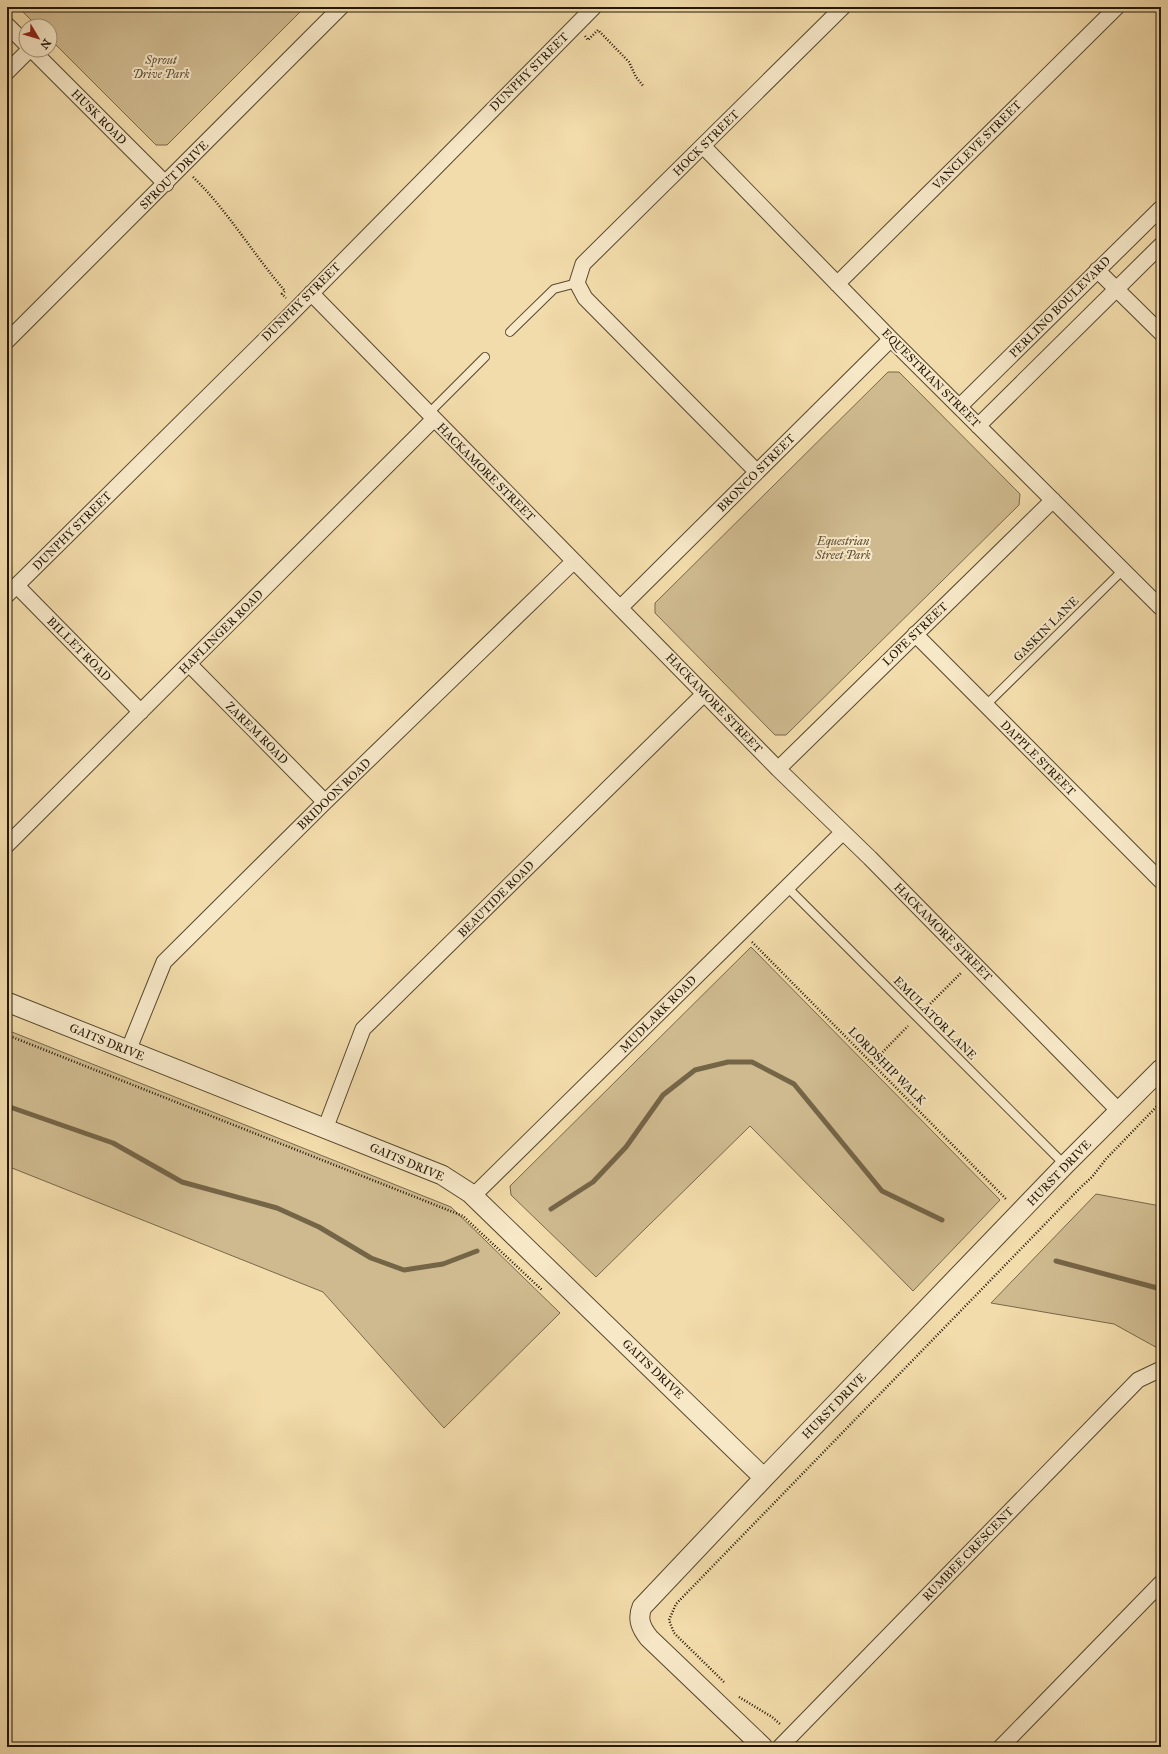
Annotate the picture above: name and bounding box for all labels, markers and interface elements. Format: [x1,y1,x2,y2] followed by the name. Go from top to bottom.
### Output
[18,18,58,58] north arrow
[487,30,571,114] street label: DUNPHY STREET
[37,36,53,52] text: N
[132,53,190,81] park label: Sprout Drive Park
[68,86,130,148] street label: HUSK ROAD
[929,98,1024,193] street label: VANCLEVE STREET
[670,107,742,179] street label: HOCK STREET
[137,138,211,212] street label: SPROUT DRIVE
[1007,254,1113,360] street label: PERLINO BOULEVARD
[259,260,343,344] street label: DUNPHY STREET
[879,326,983,430] street label: EQUESTRIAN STREET
[434,420,538,524] street label: HACKAMORE STREET
[714,431,798,515] street label: BRONCO STREET
[30,489,114,573] street label: DUNPHY STREET
[814,534,871,562] park label: Equestrian Street Park
[176,587,266,677] street label: HAFLINGER ROAD
[1011,593,1082,664] street label: GASKIN LANE
[880,599,950,669] street label: LOPE STREET
[44,614,114,684] street label: BILLET ROAD
[663,650,765,756] street label: HACKAMORE STREET
[223,699,291,767] street label: ZAREM ROAD
[998,718,1078,798] street label: DAPPLE STREET
[294,755,374,833] street label: BRIDOON ROAD
[455,858,537,940] street label: BEAUTIDE ROAD
[891,880,995,984] street label: HACKAMORE STREET
[617,973,699,1055] street label: MUDLARK ROAD
[891,974,980,1063] street label: EMULATOR LANE
[67,1021,147,1064] street label: GAITS DRIVE
[845,1024,929,1108] street label: LORDSHIP WALK
[1024,1137,1094,1209] street label: HURST DRIVE
[368,1140,447,1184] street label: GAITS DRIVE
[620,1336,687,1402] street label: GAITS DRIVE
[799,1370,869,1442] street label: HURST DRIVE
[920,1504,1016,1604] street label: RUMBEE CRESCENT

